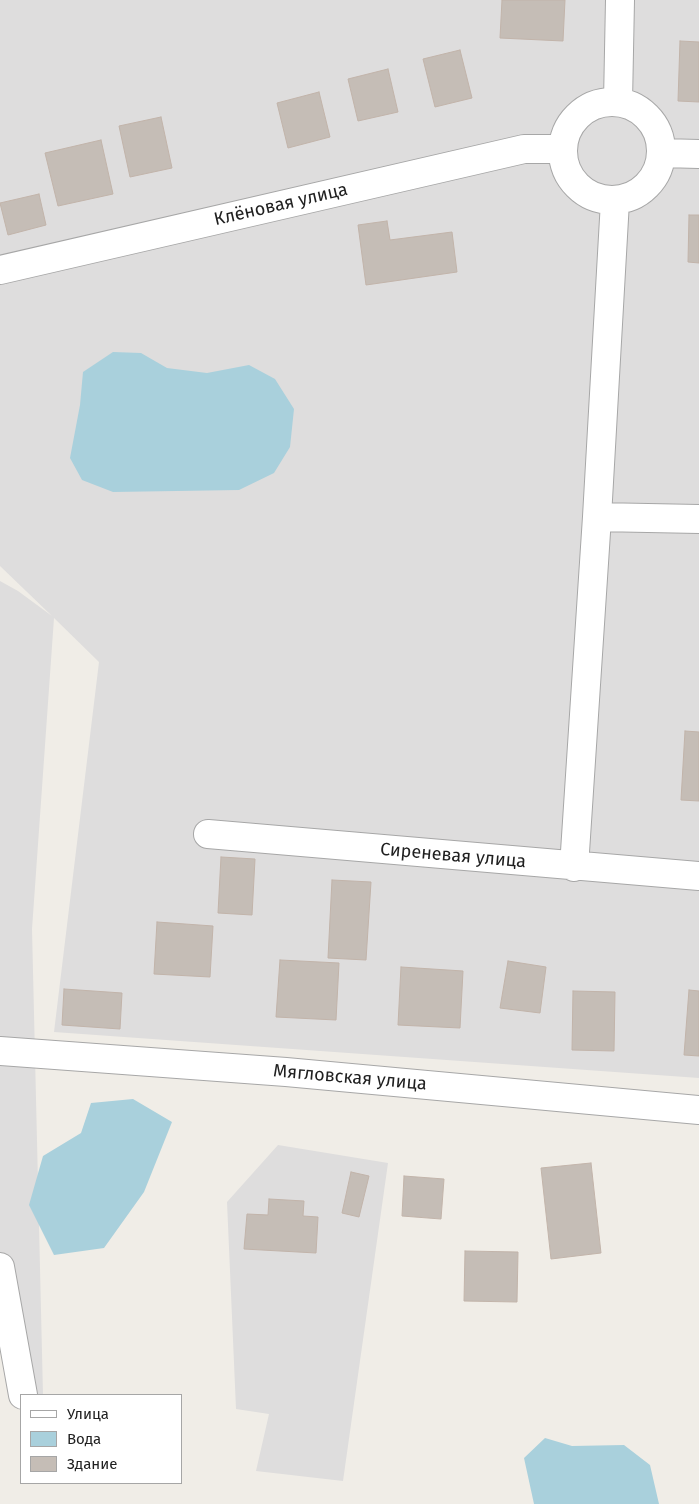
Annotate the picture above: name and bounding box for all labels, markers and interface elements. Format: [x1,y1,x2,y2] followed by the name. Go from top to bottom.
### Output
[212,179,350,231] street label: Клёновая улица
[379,839,527,873] street label: Сиреневая улица
[272,1061,428,1095] street label: Мягловская улица
[20,1394,182,1484] legend
[67,1405,109,1423] text: Улица
[67,1430,101,1448] text: Вода
[67,1455,117,1473] text: Здание

